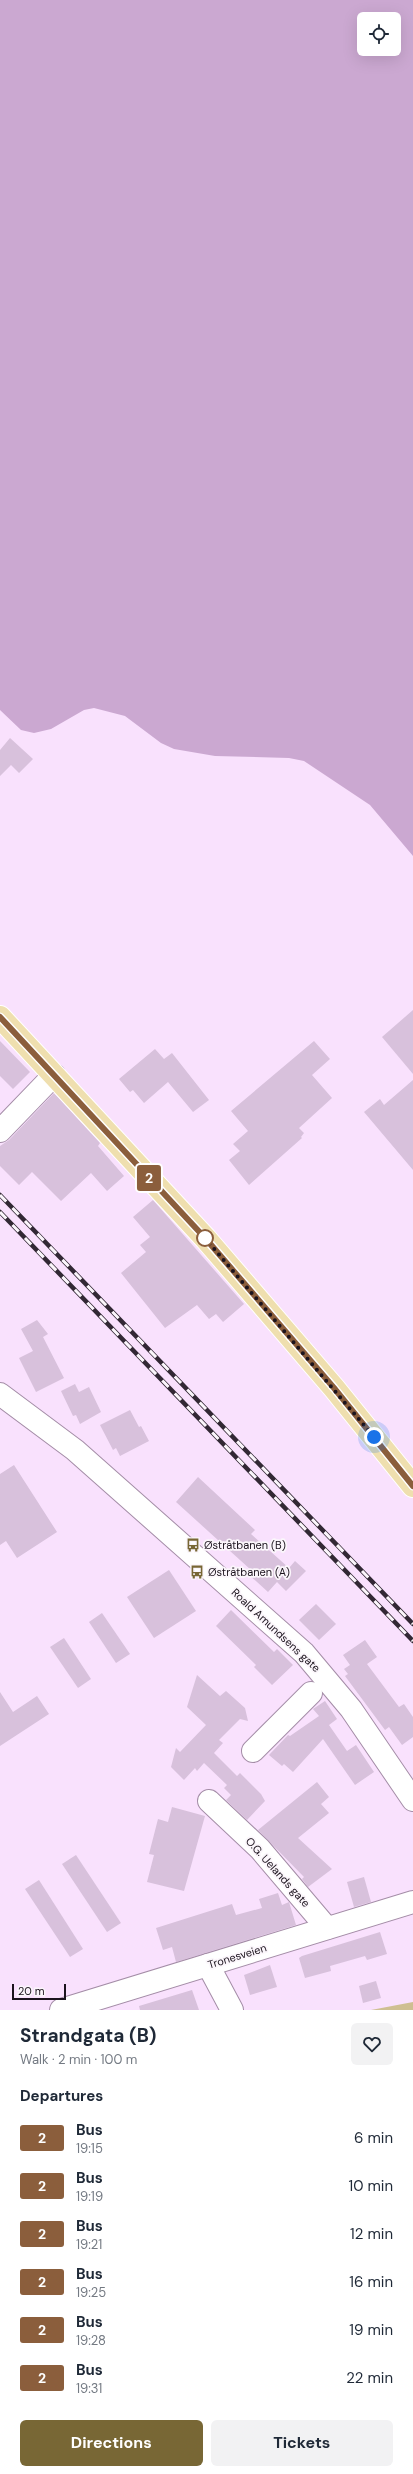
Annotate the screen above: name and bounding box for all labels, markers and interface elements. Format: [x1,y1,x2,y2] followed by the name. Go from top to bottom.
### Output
[357,12,401,56] map controls
[357,12,401,56] button: locate
[136,1165,162,1191] line badge: 2
[145,1169,153,1187] text: 2
[196,1229,214,1247] unlabelled marker
[364,1427,384,1447] your location
[185,1537,201,1553] bus stop icon: Østråtbanen (B)
[204,1538,286,1552] place label: Østråtbanen (B)
[189,1564,205,1580] bus stop icon: Østråtbanen (A)
[208,1565,290,1579] place label: Østråtbanen (A)
[229,1585,323,1675] street label: Roald Amundsens gate
[243,1834,313,1910] street label: O.G. Uelands gate
[206,1940,268,1972] street label: Tronesveien
[12,1982,66,2001] scale bar
[18,1984,44,1998] text: 20 m
[20,2023,156,2048] text: Strandgata (B)
[351,2023,393,2065] button: heart
[20,2051,137,2068] text: Walk · 2 min · 100 m
[20,2086,103,2106] text: Departures
[76,2120,103,2140] text: Bus
[354,2128,393,2148] text: 6 min
[38,2129,46,2147] text: 2
[76,2140,103,2157] text: 19:15
[76,2168,103,2188] text: Bus
[348,2176,393,2196] text: 10 min
[38,2177,46,2195] text: 2
[76,2188,103,2205] text: 19:19
[76,2216,103,2236] text: Bus
[350,2224,393,2244] text: 12 min
[38,2225,46,2243] text: 2
[76,2236,102,2253] text: 19:21
[76,2264,103,2284] text: Bus
[349,2272,393,2292] text: 16 min
[38,2273,46,2291] text: 2
[76,2284,106,2301] text: 19:25
[76,2312,103,2332] text: Bus
[349,2320,393,2340] text: 19 min
[38,2321,46,2339] text: 2
[76,2332,106,2349] text: 19:28
[76,2360,103,2380] text: Bus
[346,2368,393,2388] text: 22 min
[38,2369,46,2387] text: 2
[76,2380,102,2397] text: 19:31
[20,2420,203,2466] button: Directions
[211,2420,393,2466] button: Tickets

